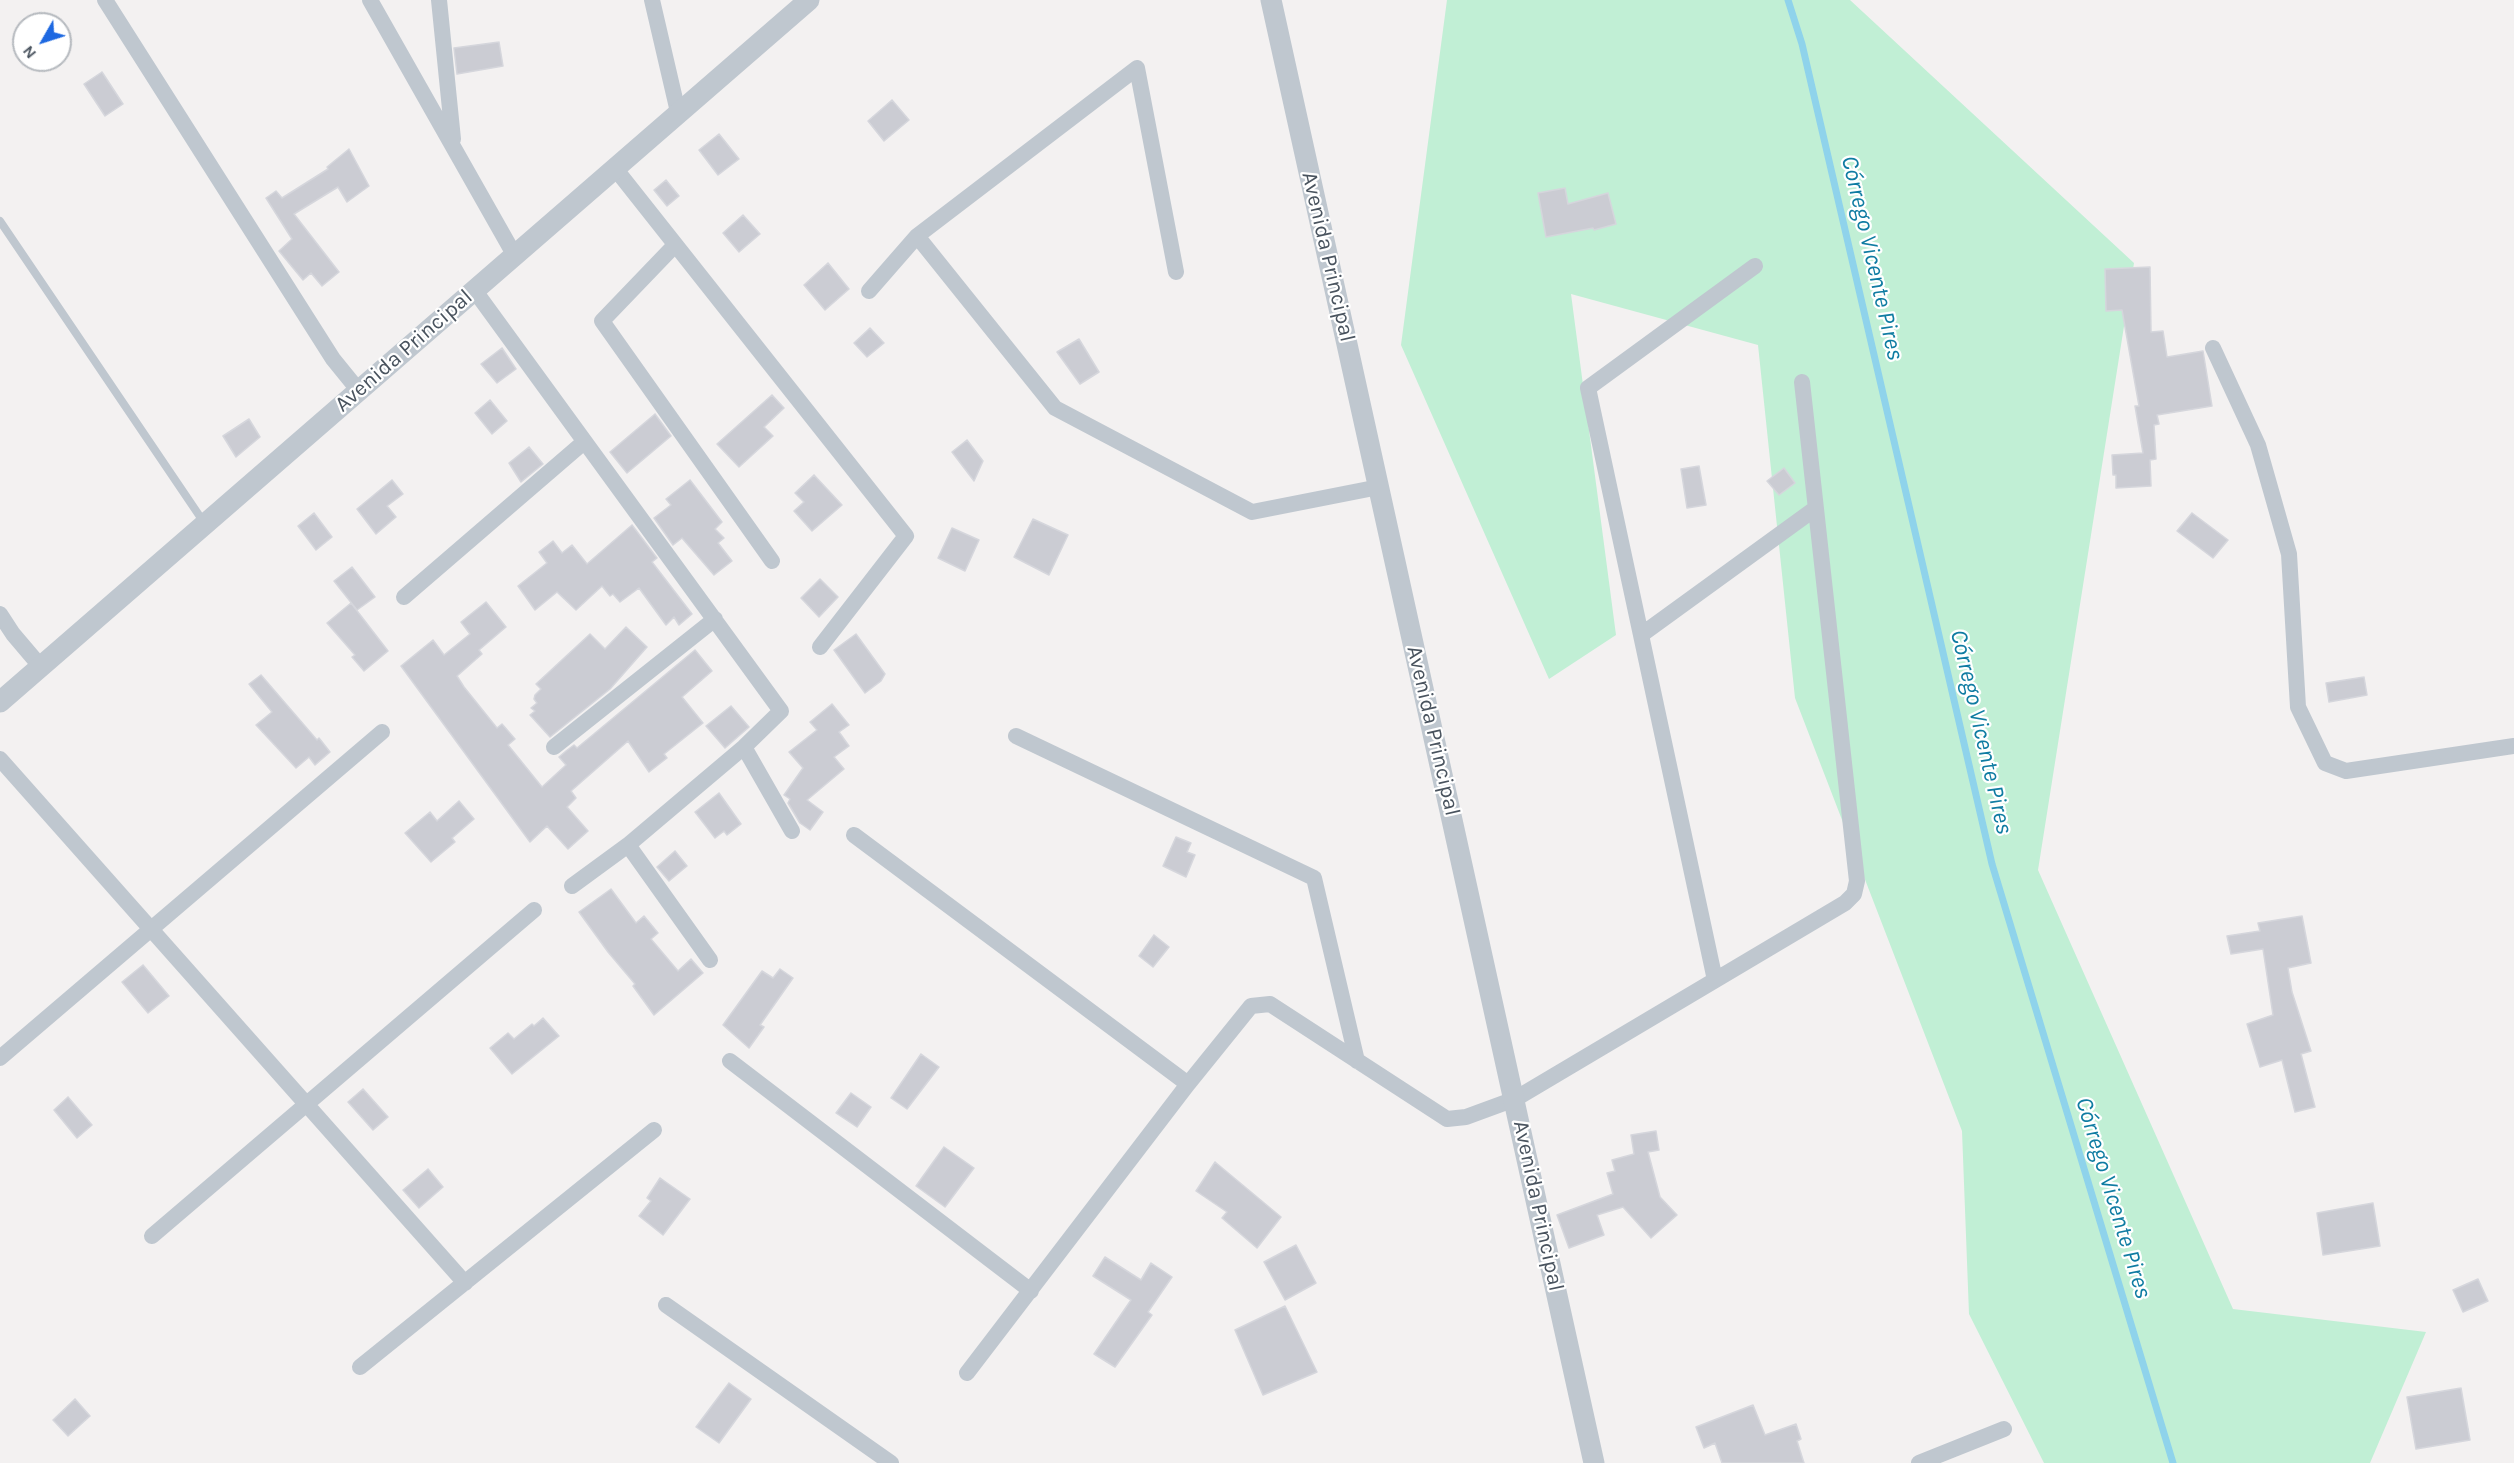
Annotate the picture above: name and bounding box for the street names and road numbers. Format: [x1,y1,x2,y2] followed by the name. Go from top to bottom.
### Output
[1296,169,1360,345] street label: Avenida Principal
[330,284,478,418] street label: Avenida Principal
[1401,643,1465,819] street label: Avenida Principal
[1507,1118,1569,1294] street label: Avenida Principal

